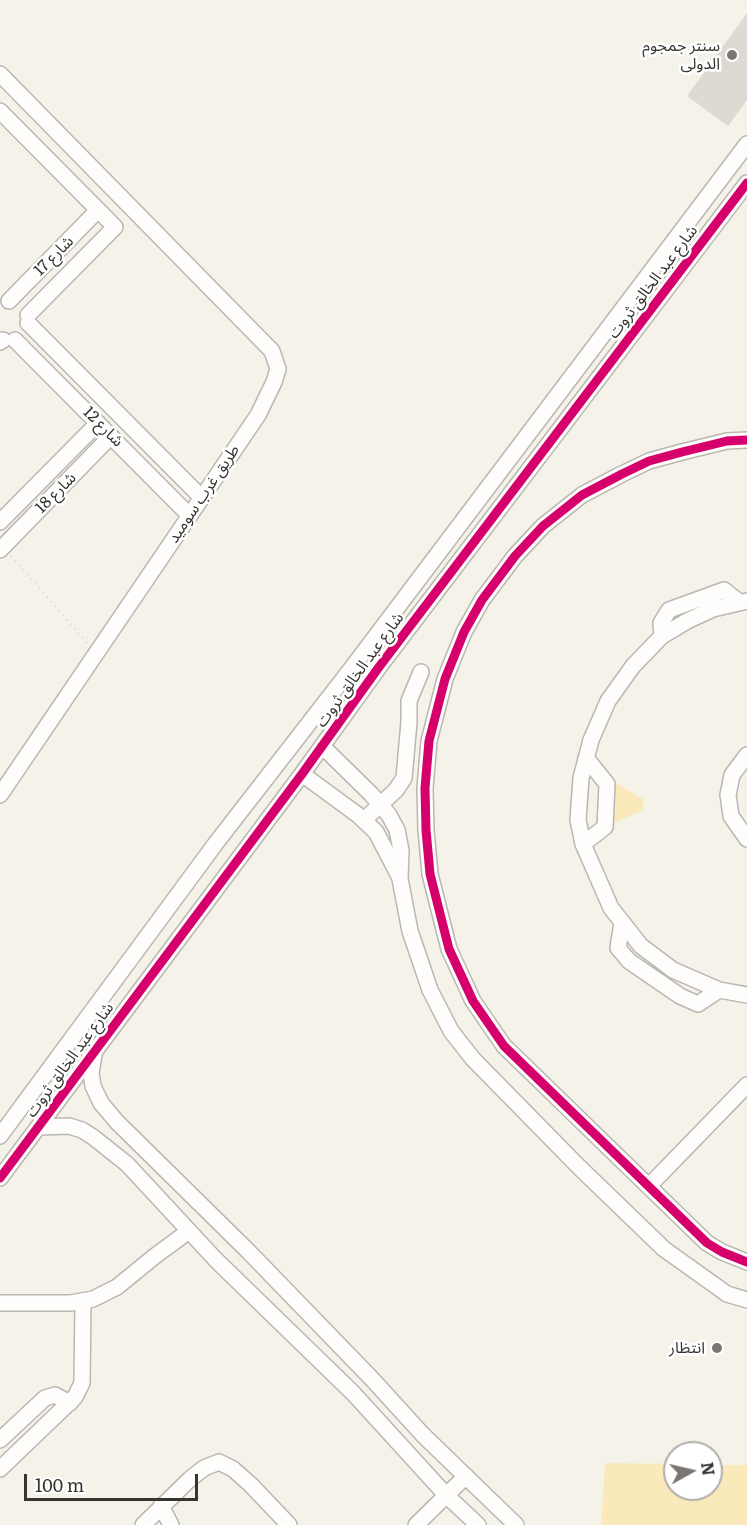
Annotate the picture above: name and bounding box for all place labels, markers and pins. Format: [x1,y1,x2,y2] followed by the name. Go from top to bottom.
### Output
[642,36,720,74] place label: سنتر جمجوم الدولى
[725,48,739,62] marker: سنتر جمجوم الدولى
[669,1338,705,1358] place label: انتظار
[710,1341,724,1355] marker: انتظار

